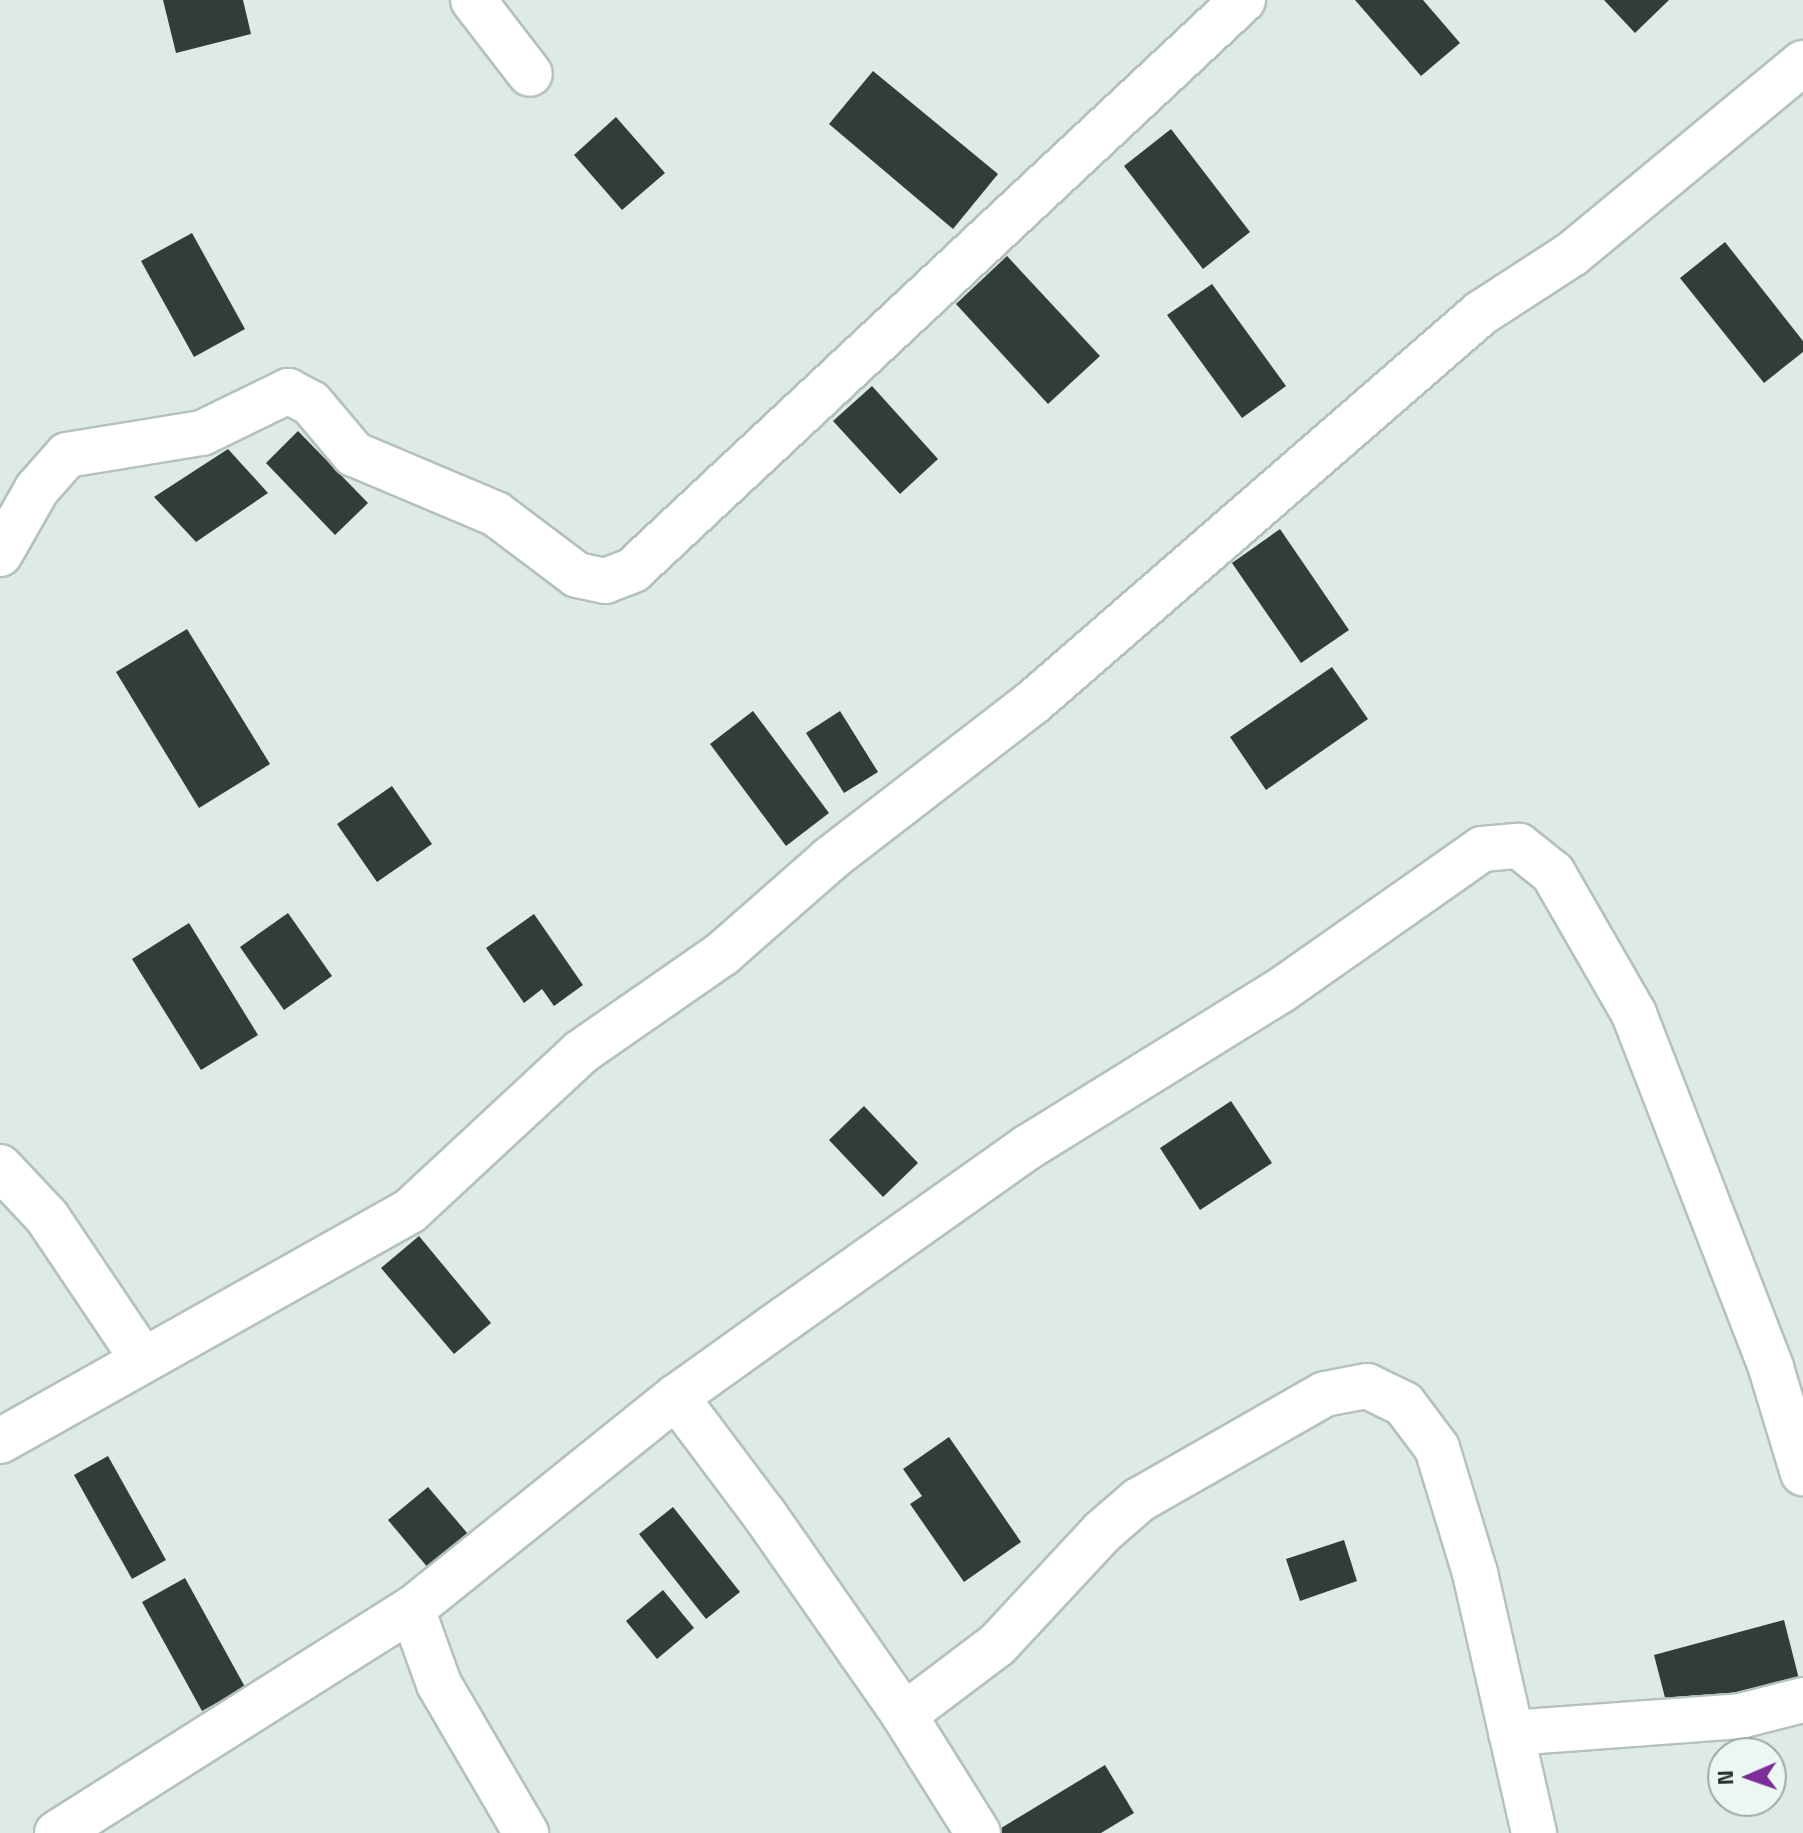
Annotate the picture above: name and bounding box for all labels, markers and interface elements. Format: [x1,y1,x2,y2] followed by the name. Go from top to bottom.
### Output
[1707,1737,1787,1817] north arrow
[1708,1770,1742,1786] text: N

